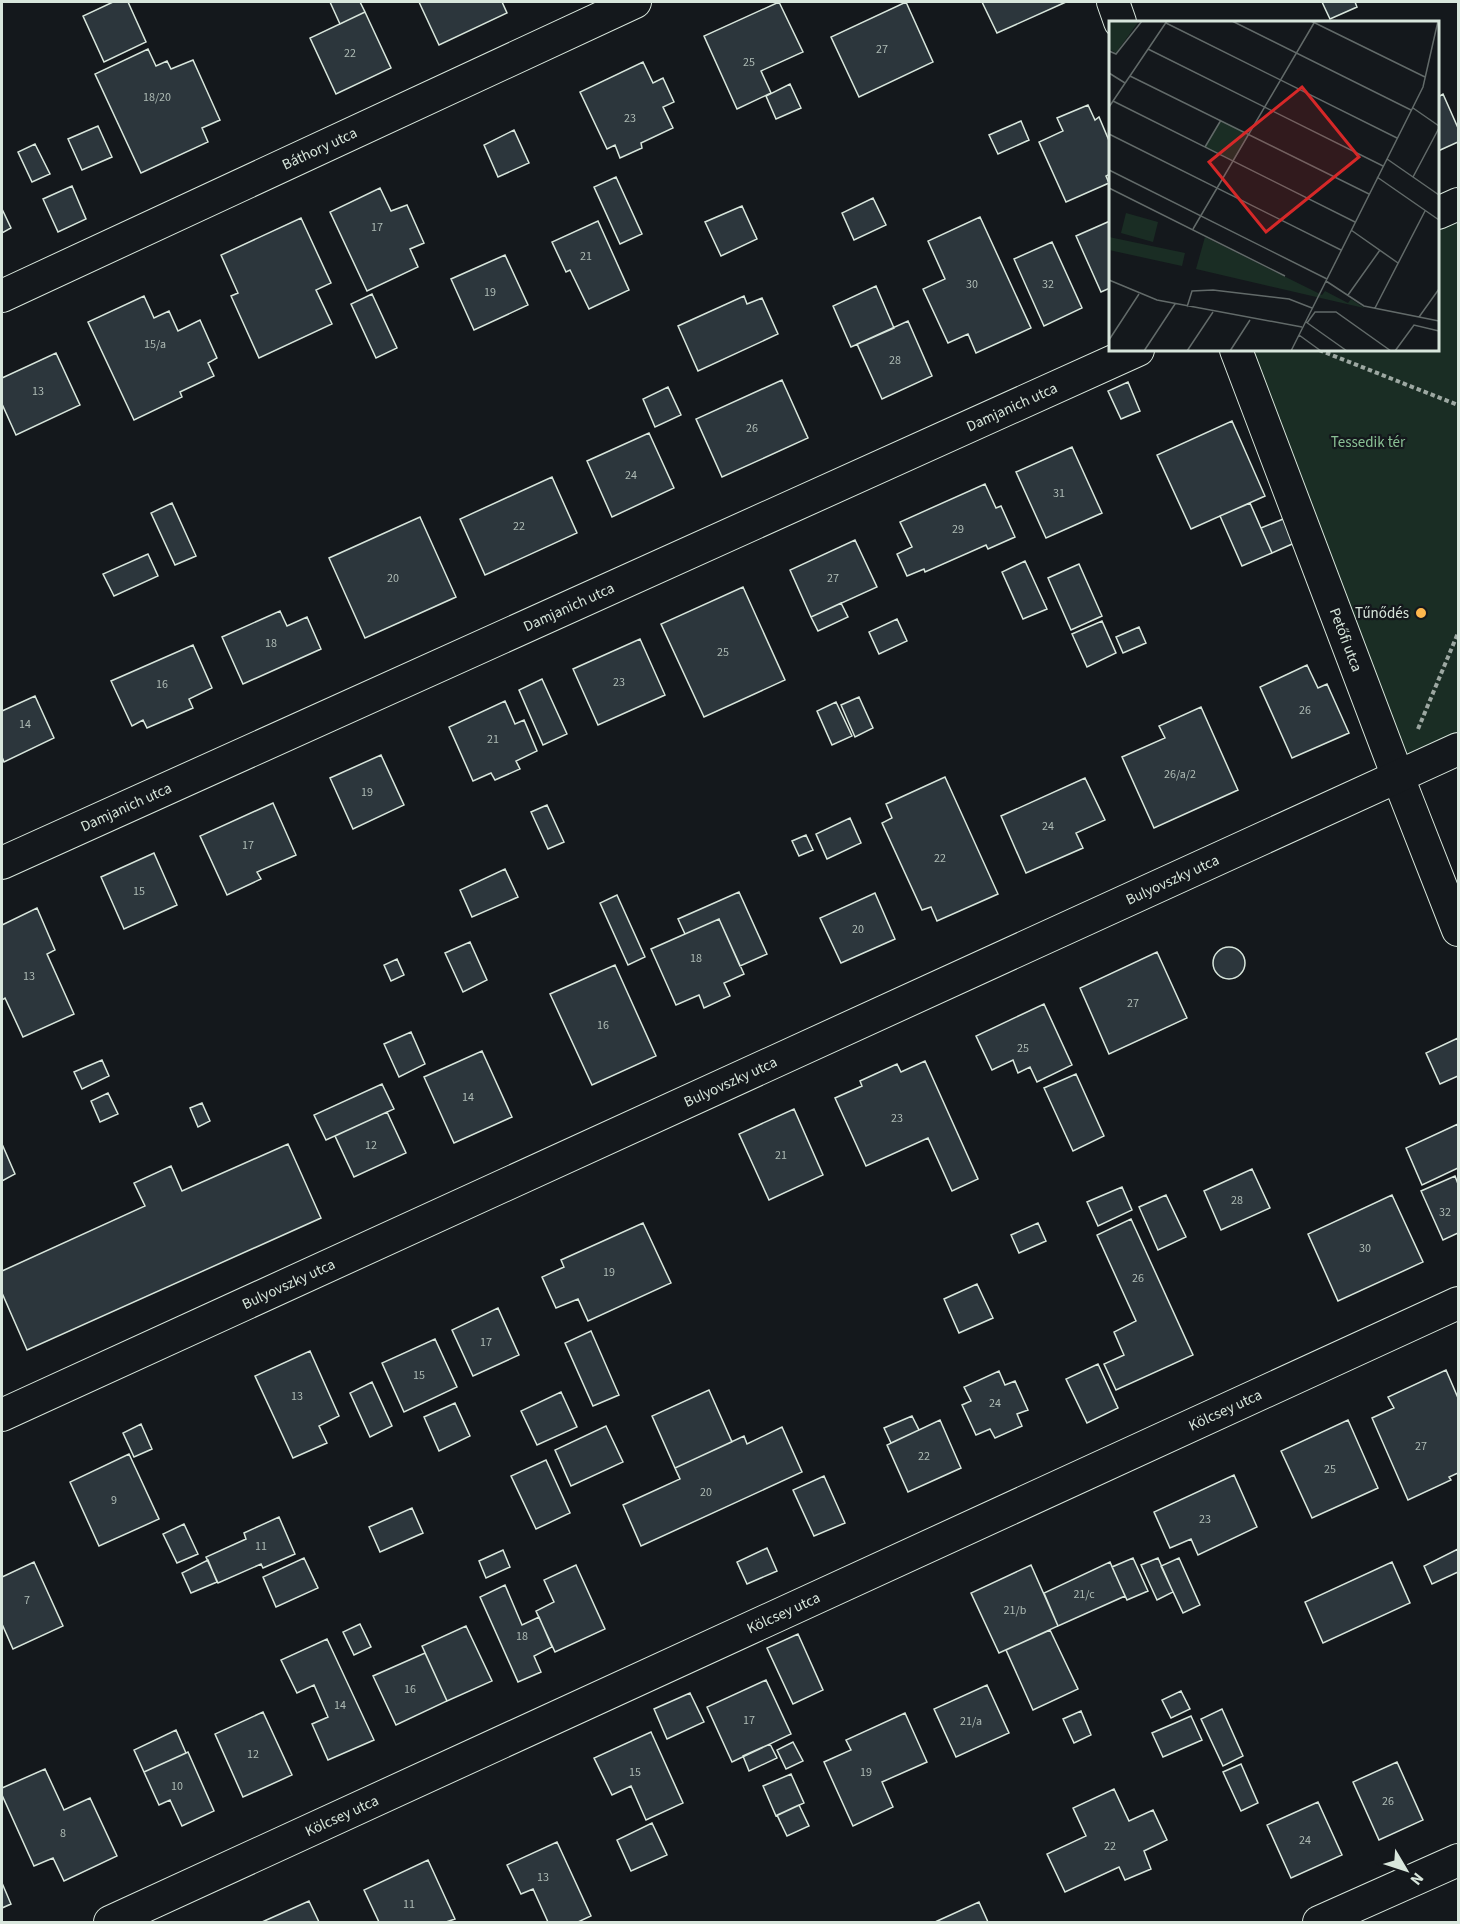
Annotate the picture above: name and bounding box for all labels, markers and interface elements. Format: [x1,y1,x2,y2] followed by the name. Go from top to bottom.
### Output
[1109,21,1439,351] inset map
[876,41,888,58] house number: 27
[344,45,356,62] house number: 22
[743,54,755,71] house number: 25
[143,89,171,106] house number: 18/20
[624,110,636,127] house number: 23
[278,122,360,175] street label: Báthory utca
[371,219,383,236] house number: 17
[580,248,592,265] house number: 21
[966,276,978,293] house number: 30
[1042,276,1054,293] house number: 32
[484,284,496,301] house number: 19
[144,336,166,353] house number: 15/a
[889,352,901,369] house number: 28
[963,377,1061,437] street label: Damjanich utca
[32,383,44,400] house number: 13
[746,420,758,437] house number: 26
[1331,432,1406,453] park label: Tessedik tér
[625,467,637,484] house number: 24
[1053,485,1065,502] house number: 31
[513,518,525,535] house number: 22
[952,521,964,538] house number: 29
[387,570,399,587] house number: 20
[827,570,839,587] house number: 27
[520,577,618,637] street label: Damjanich utca
[1355,603,1409,624] place label: Tűnődés
[1324,605,1368,675] street label: Petőfi utca
[1414,606,1428,620] marker: Tűnődés
[265,635,277,652] house number: 18
[717,644,729,661] house number: 25
[613,674,625,691] house number: 23
[156,676,168,693] house number: 16
[1299,702,1311,719] house number: 26
[19,716,31,733] house number: 14
[487,731,499,748] house number: 21
[1164,766,1196,783] house number: 26/a/2
[77,777,175,837] street label: Damjanich utca
[361,784,373,801] house number: 19
[1042,818,1054,835] house number: 24
[242,837,254,854] house number: 17
[1122,849,1222,910] street label: Bulyovszky utca
[934,850,946,867] house number: 22
[133,883,145,900] house number: 15
[852,921,864,938] house number: 20
[690,950,702,967] house number: 18
[23,968,35,985] house number: 13
[1127,995,1139,1012] house number: 27
[597,1017,609,1034] house number: 16
[1017,1040,1029,1057] house number: 25
[680,1051,780,1112] street label: Bulyovszky utca
[462,1089,474,1106] house number: 14
[891,1110,903,1127] house number: 23
[365,1137,377,1154] house number: 12
[775,1147,787,1164] house number: 21
[1231,1192,1243,1209] house number: 28
[1439,1204,1451,1221] house number: 32
[1359,1240,1371,1257] house number: 30
[238,1254,338,1314] street label: Bulyovszky utca
[603,1264,615,1281] house number: 19
[1132,1270,1144,1287] house number: 26
[480,1334,492,1351] house number: 17
[413,1367,425,1384] house number: 15
[1185,1384,1265,1436] street label: Kölcsey utca
[291,1388,303,1405] house number: 13
[989,1395,1001,1412] house number: 24
[1415,1438,1427,1455] house number: 27
[918,1448,930,1465] house number: 22
[1324,1461,1336,1478] house number: 25
[700,1484,712,1501] house number: 20
[111,1492,117,1509] house number: 9
[1199,1511,1211,1528] house number: 23
[255,1538,267,1555] house number: 11
[1073,1586,1095,1603] house number: 21/c
[743,1587,823,1639] street label: Kölcsey utca
[24,1592,30,1609] house number: 7
[1004,1602,1027,1619] house number: 21/b
[516,1628,528,1645] house number: 18
[404,1681,416,1698] house number: 16
[334,1697,346,1714] house number: 14
[743,1712,755,1729] house number: 17
[960,1713,982,1730] house number: 21/a
[247,1746,259,1763] house number: 12
[629,1764,641,1781] house number: 15
[860,1764,872,1781] house number: 19
[171,1778,183,1795] house number: 10
[302,1790,382,1842] street label: Kölcsey utca
[1382,1793,1394,1810] house number: 26
[60,1825,66,1842] house number: 8
[1299,1832,1311,1849] house number: 24
[1104,1838,1116,1855] house number: 22
[1376,1840,1436,1900] north arrow
[1405,1868,1429,1890] text: N
[537,1869,549,1886] house number: 13
[403,1896,415,1913] house number: 11

